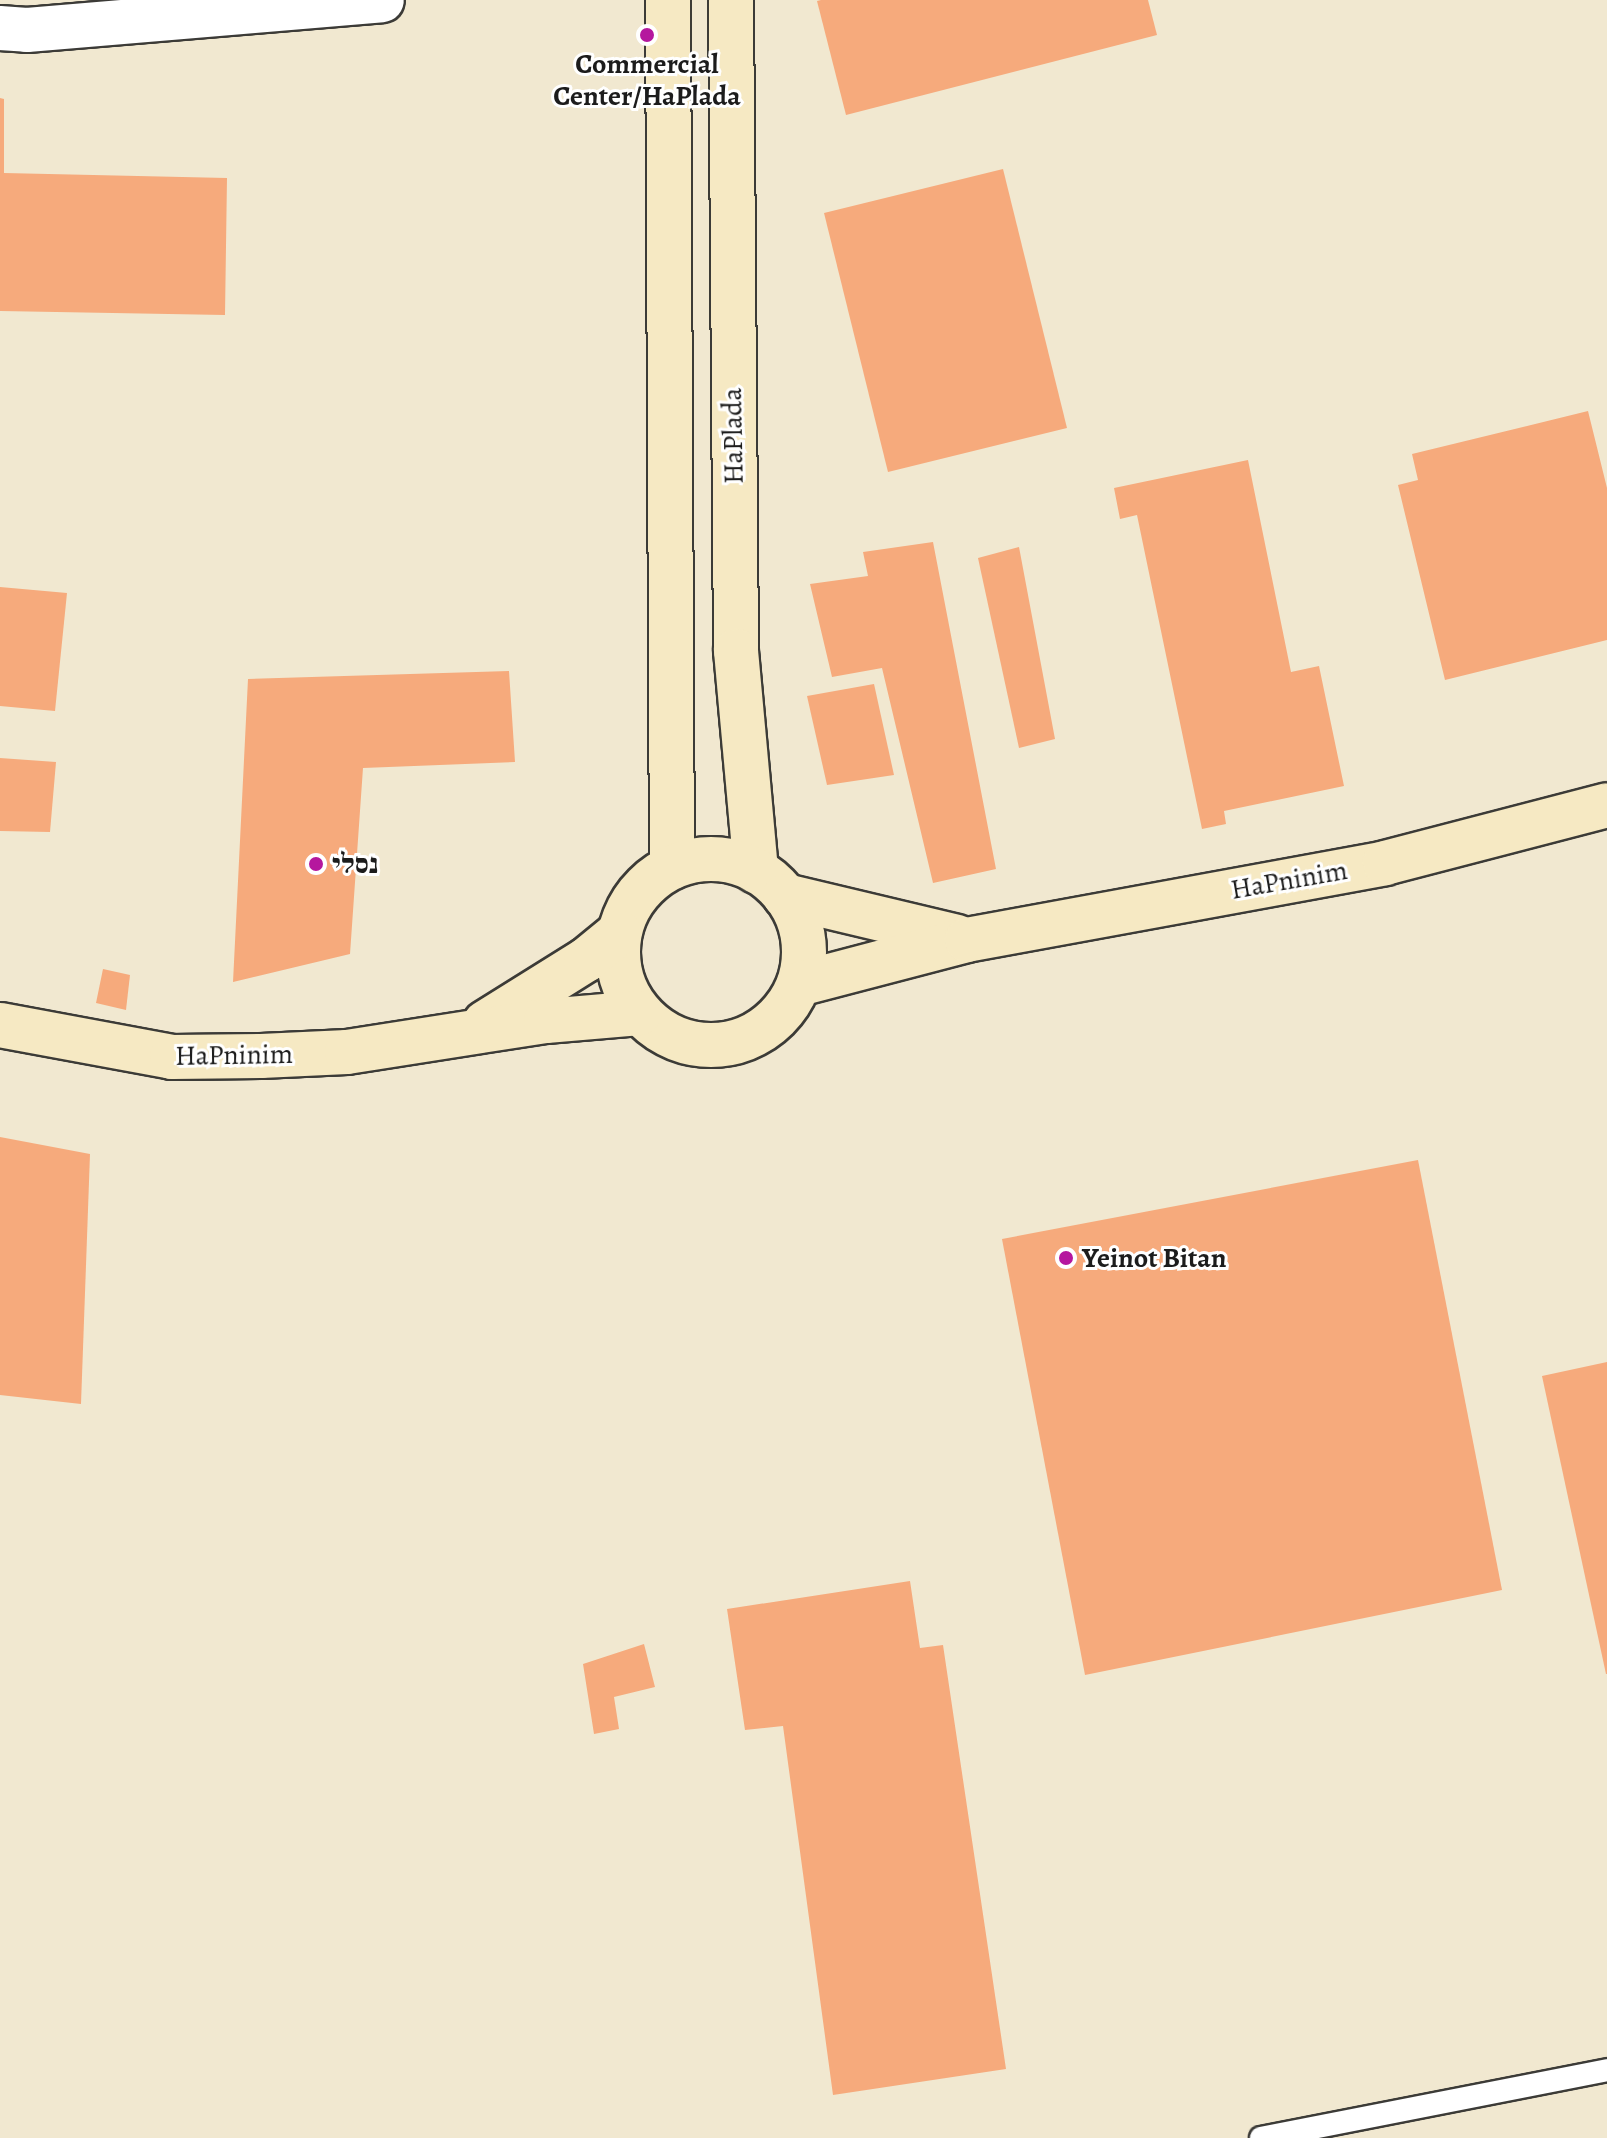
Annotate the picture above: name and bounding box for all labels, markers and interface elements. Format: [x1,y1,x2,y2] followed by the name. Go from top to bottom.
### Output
[638,26,656,44] marker: Commercial Center/HaPlada
[553,47,741,113] place label: Commercial Center/HaPlada
[715,387,751,485] street label: HaPlada
[332,847,378,881] place label: נסלי
[1228,853,1350,907] street label: HaPninim
[307,855,325,873] marker: נסלי
[175,1037,293,1073] street label: HaPninim
[1082,1241,1227,1275] place label: Yeinot Bitan
[1057,1249,1075,1267] marker: Yeinot Bitan

